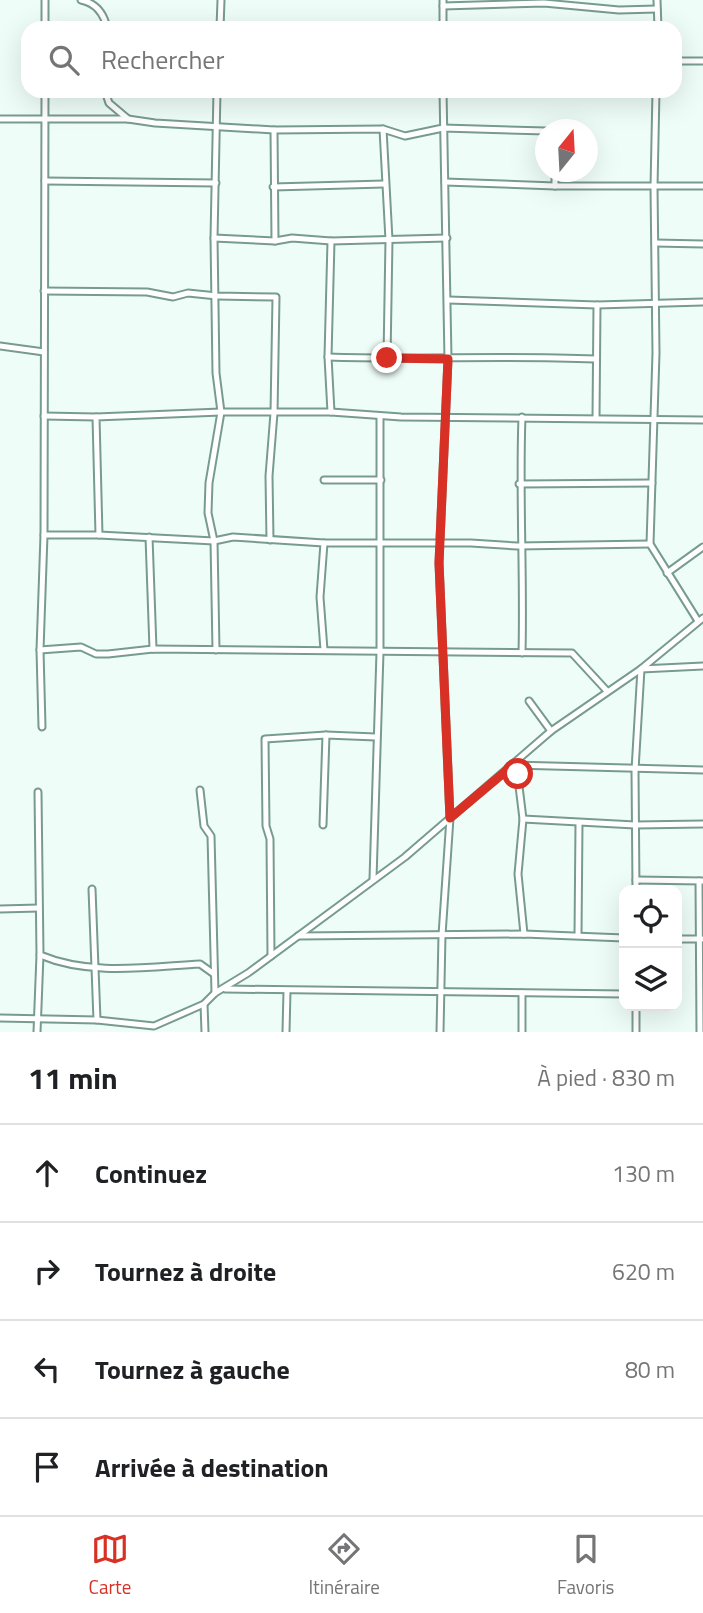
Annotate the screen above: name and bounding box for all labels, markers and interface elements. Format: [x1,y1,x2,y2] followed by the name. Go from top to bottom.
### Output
[21,21,682,98] search box
[101,40,225,79] text: Rechercher
[45,41,83,79] icon: search
[535,119,598,182] north arrow
[371,342,402,373] route end
[502,758,533,789] route start
[619,885,682,1011] map controls
[619,885,682,948] button: locate
[619,948,682,1011] button: layers
[28,1055,118,1101] text: 11 min
[537,1060,675,1095] text: À pied · 830 m
[28,1154,66,1192] icon: ahead
[95,1154,207,1193] text: Continuez
[612,1156,675,1191] text: 130 m
[28,1252,66,1290] icon: right
[95,1252,276,1291] text: Tournez à droite
[612,1254,675,1289] text: 620 m
[28,1350,66,1388] icon: left
[95,1350,290,1389] text: Tournez à gauche
[625,1352,675,1387] text: 80 m
[28,1448,66,1486] icon: arrive
[95,1448,329,1487] text: Arrivée à destination
[89,1530,131,1601] tab: Carte
[308,1530,380,1601] tab: Itinéraire
[557,1530,614,1601] tab: Favoris

